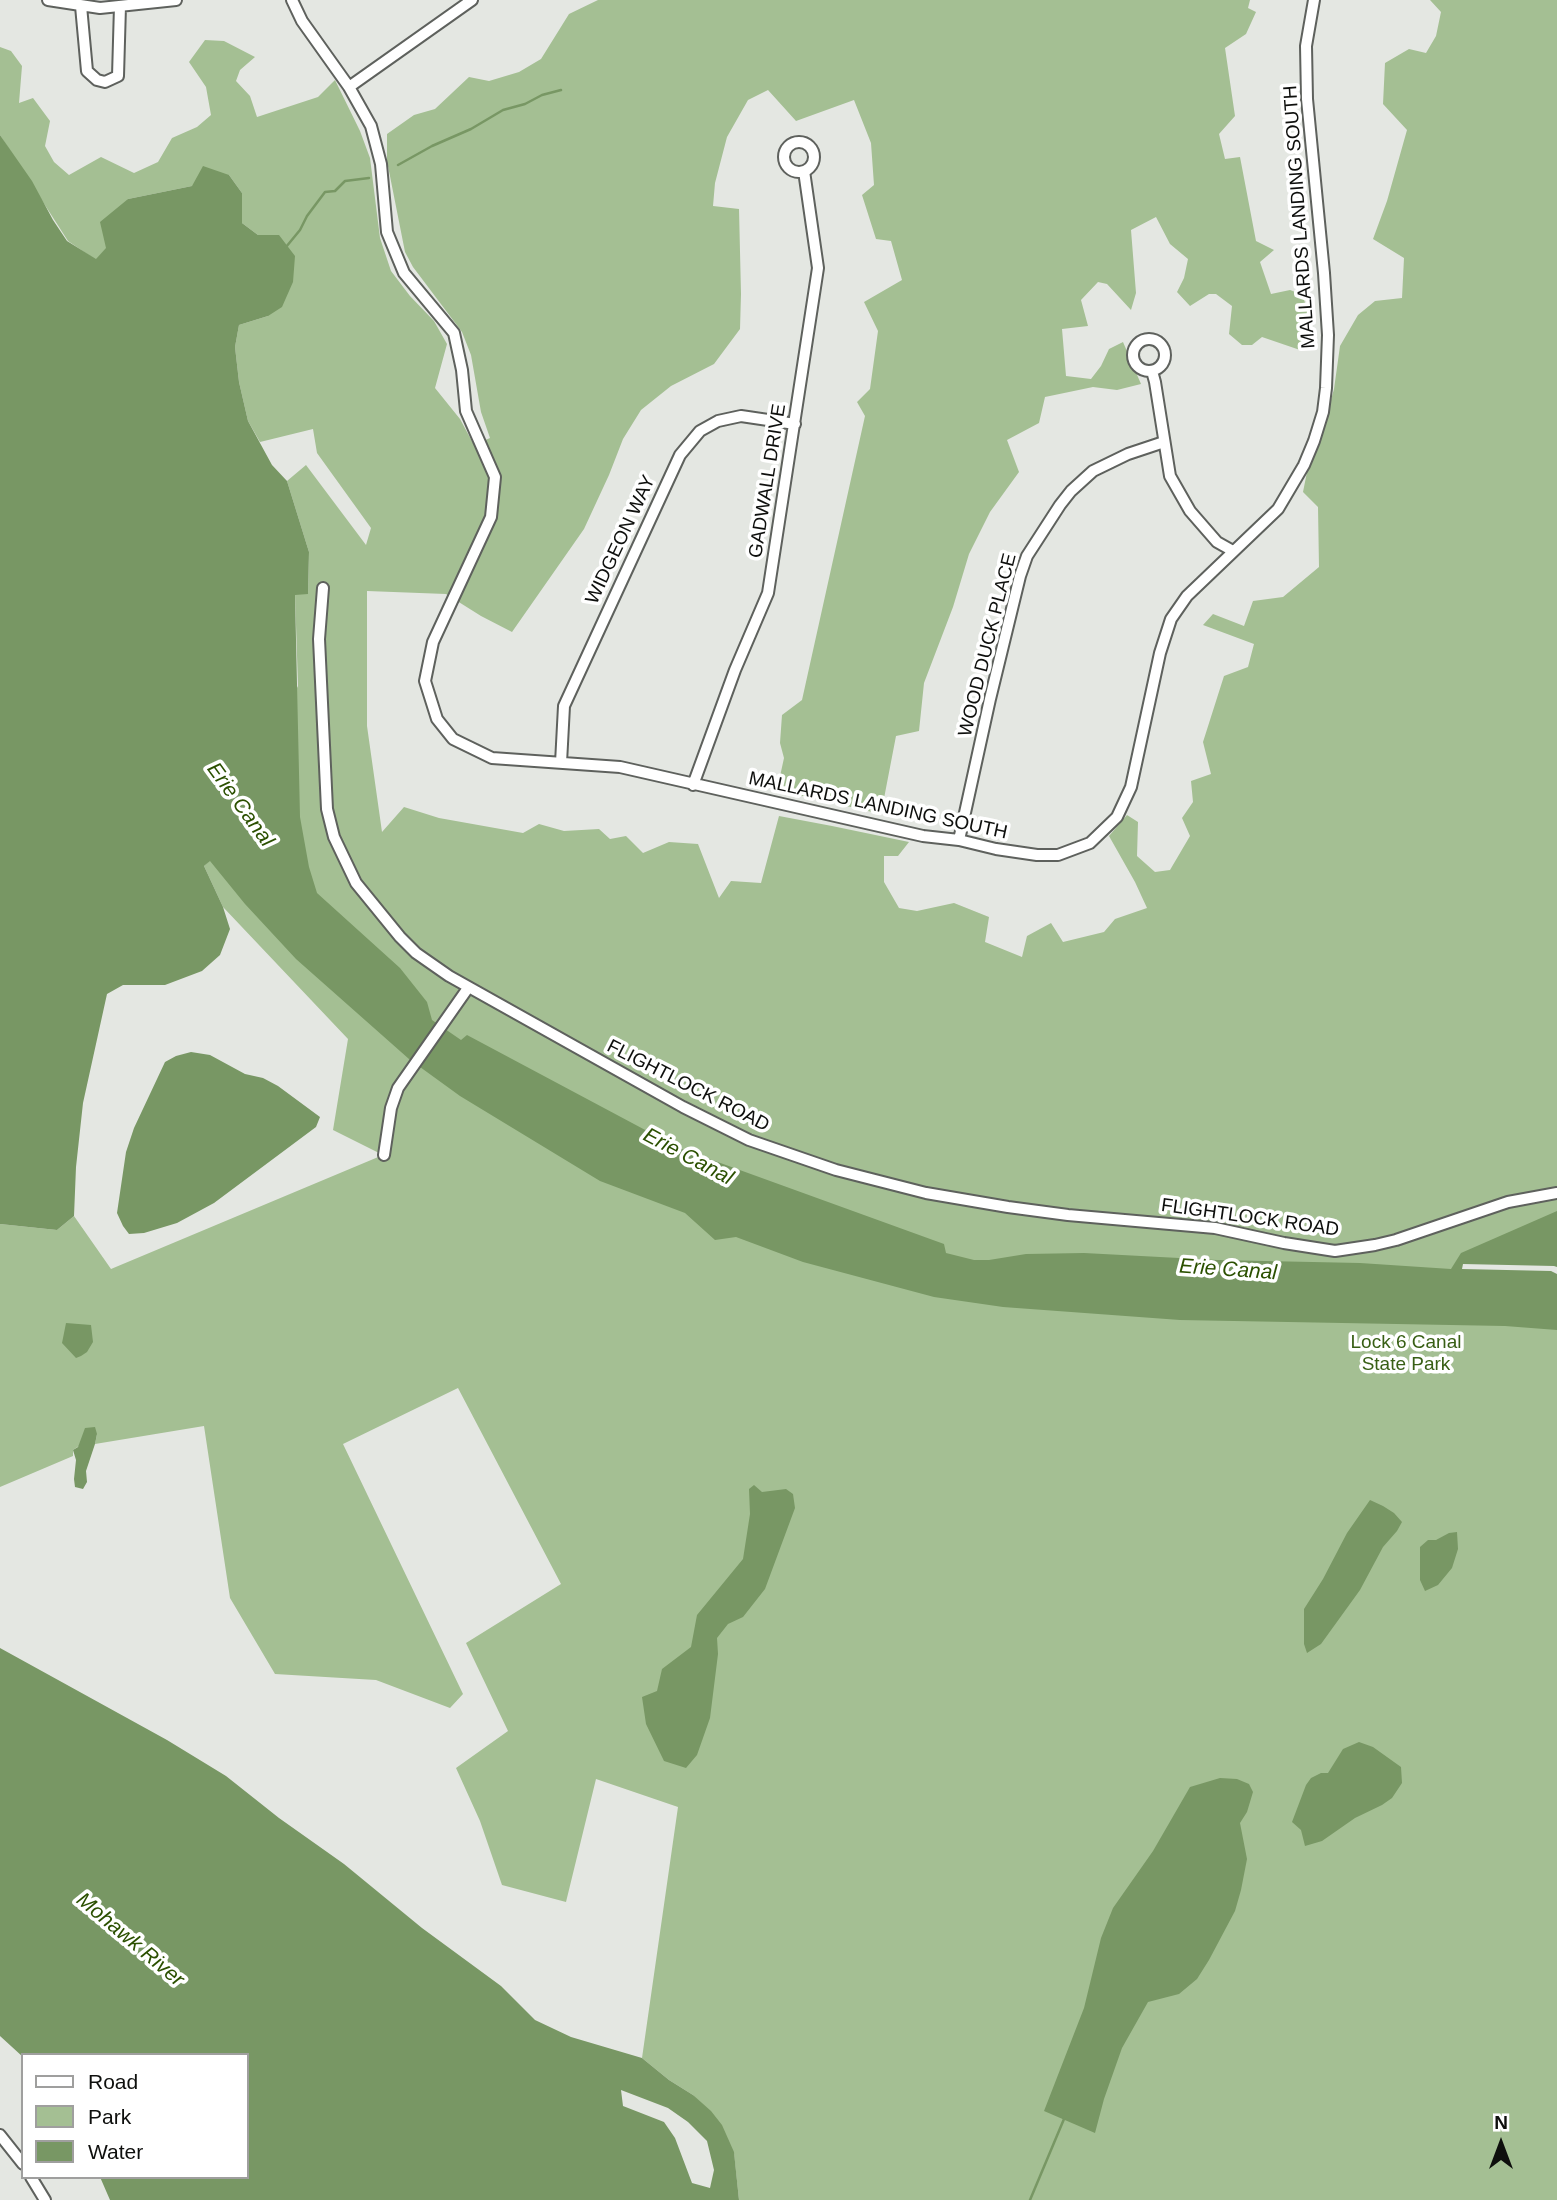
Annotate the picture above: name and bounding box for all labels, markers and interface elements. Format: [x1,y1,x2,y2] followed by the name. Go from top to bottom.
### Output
[1279,85,1321,349] street label: MALLARDS LANDING SOUTH
[745,402,791,560] street label: GADWALL DRIVE
[581,472,661,608] street label: WIDGEON WAY
[954,551,1022,739] street label: WOOD DUCK PLACE
[201,758,279,852] water label: Erie Canal
[747,767,1009,845] street label: MALLARDS LANDING SOUTH
[603,1035,773,1137] street label: FLIGHTLOCK ROAD
[639,1123,737,1191] water label: Erie Canal
[1160,1194,1340,1242] street label: FLIGHTLOCK ROAD
[1178,1254,1278,1286] water label: Erie Canal
[1351,1332,1461,1376] park label: Lock 6 Canal State Park
[71,1888,189,1992] water label: Mohawk River
[21,2053,248,2179] legend
[88,2070,138,2093] text: Road
[88,2105,131,2128] text: Park
[1466,2109,1536,2179] north arrow
[1494,2112,1508,2133] text: N
[88,2140,143,2163] text: Water

